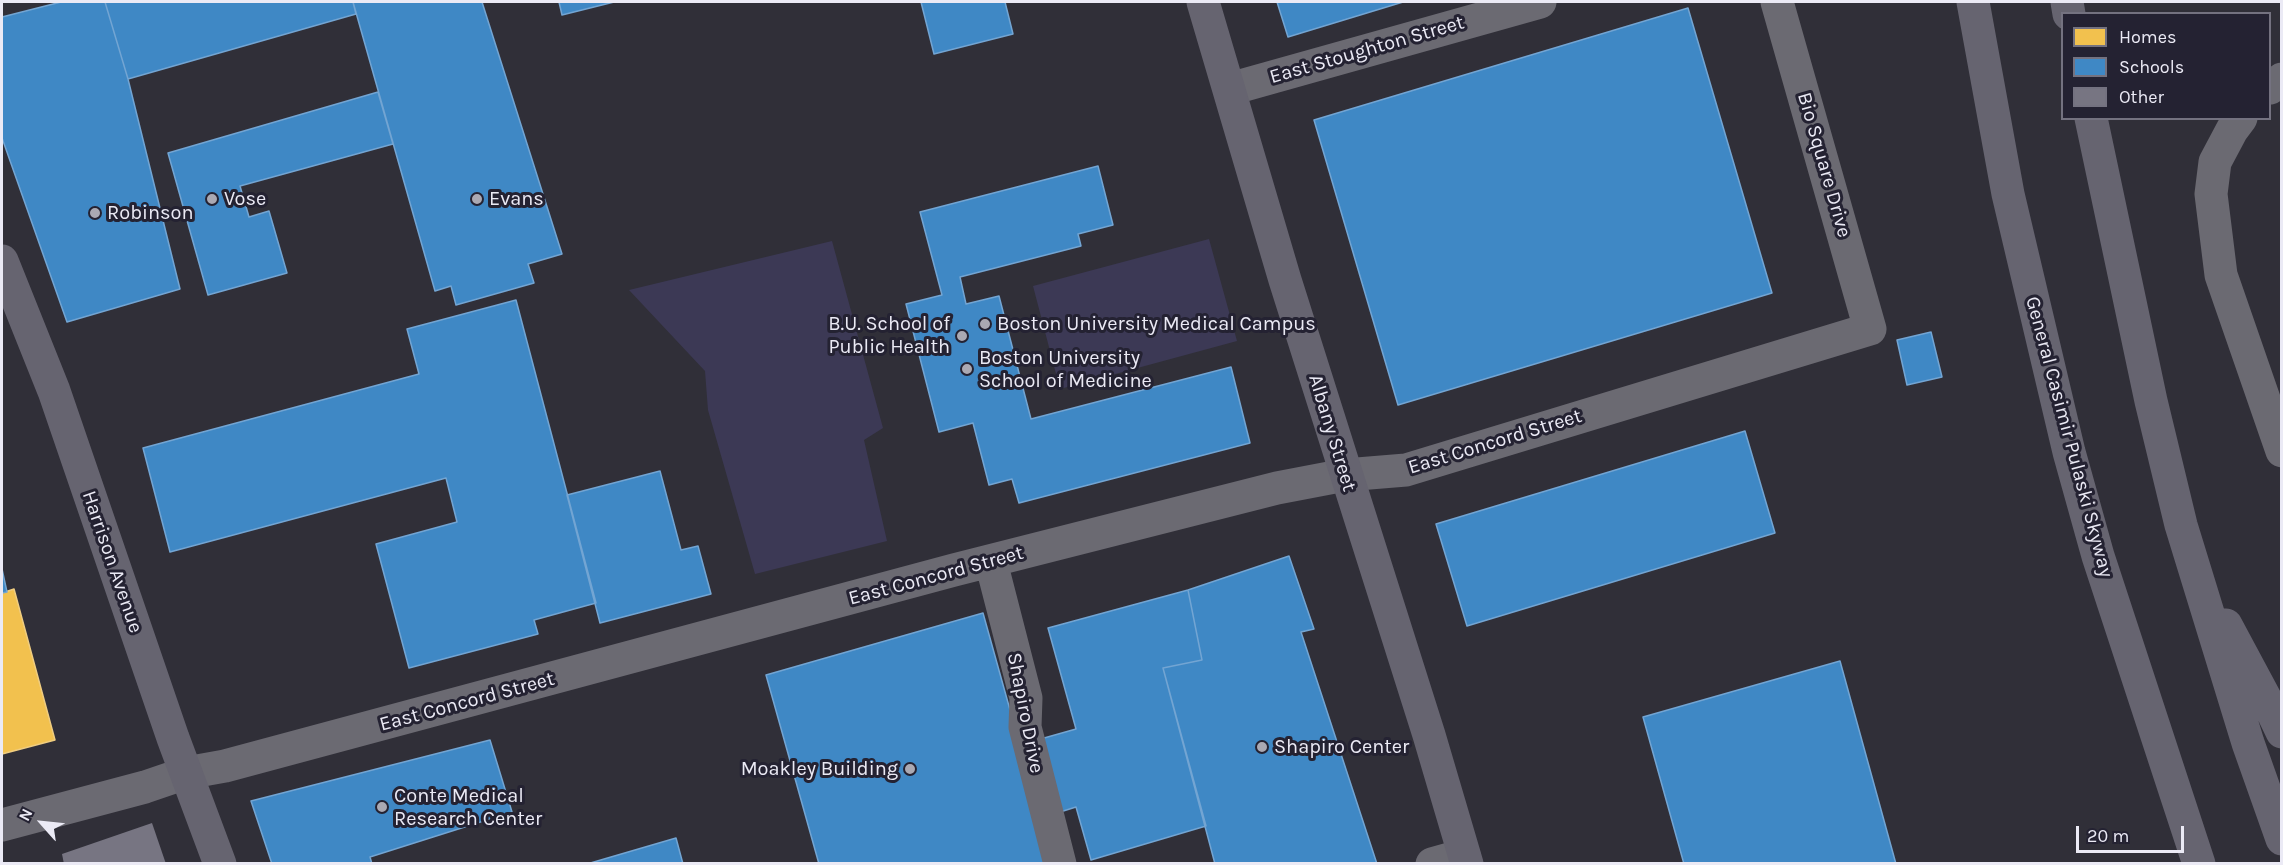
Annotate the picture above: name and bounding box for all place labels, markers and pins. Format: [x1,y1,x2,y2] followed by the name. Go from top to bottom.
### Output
[224,187,266,211] place label: Vose
[489,187,544,211] place label: Evans
[205,192,219,206] marker: Vose
[470,192,484,206] marker: Evans
[107,201,194,225] place label: Robinson
[88,206,102,220] marker: Robinson
[828,312,950,359] place label: B.U. School of Public Health
[997,312,1316,336] place label: Boston University Medical Campus
[978,317,992,331] marker: Boston University Medical Campus
[955,329,969,343] marker: B.U. School of Public Health
[979,346,1152,393] place label: Boston University School of Medicine
[960,362,974,376] marker: Boston University School of Medicine
[1274,735,1409,759] place label: Shapiro Center
[1255,740,1269,754] marker: Shapiro Center
[741,757,898,781] place label: Moakley Building
[903,762,917,776] marker: Moakley Building
[394,784,542,831] place label: Conte Medical Research Center
[375,800,389,814] marker: Conte Medical Research Center

